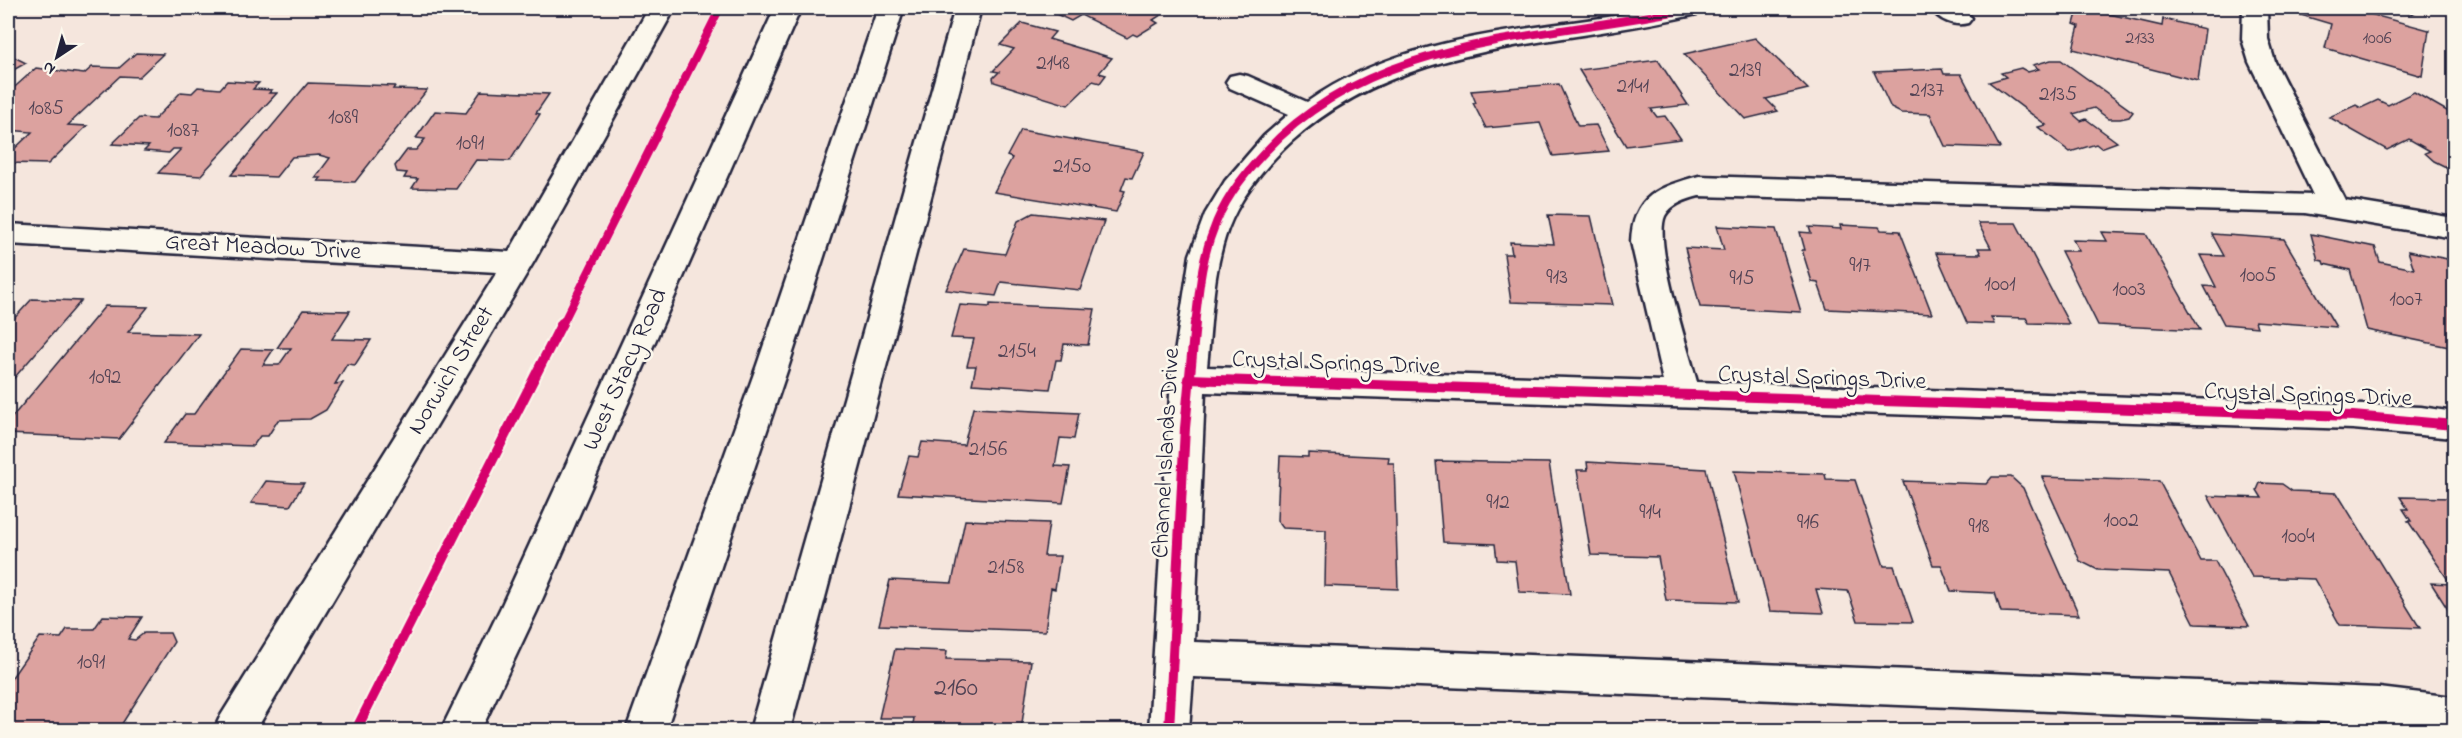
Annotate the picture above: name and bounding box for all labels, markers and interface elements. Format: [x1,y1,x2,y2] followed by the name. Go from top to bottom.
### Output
[2125,26,2155,52] house number: 2133
[2362,26,2392,52] house number: 1006
[27,27,87,87] north arrow
[1036,49,1070,79] house number: 2148
[38,55,61,80] text: N
[1729,56,1762,86] house number: 2139
[1617,72,1650,102] house number: 2141
[1910,76,1945,106] house number: 2137
[2039,80,2077,110] house number: 2135
[28,94,64,124] house number: 1085
[328,103,359,133] house number: 1089
[167,116,199,146] house number: 1087
[456,129,485,159] house number: 1091
[1053,152,1091,182] house number: 2150
[164,225,362,271] street label: Great Meadow Drive
[1849,251,1871,281] house number: 917
[2240,261,2276,291] house number: 1005
[1546,263,1568,293] house number: 913
[1729,264,1755,294] house number: 915
[1984,270,2016,300] house number: 1001
[2112,275,2146,305] house number: 1003
[575,283,679,457] street label: West Stacy Road
[2389,285,2423,315] house number: 1007
[400,300,504,442] street label: Norwich Street
[998,337,1036,367] house number: 2154
[1231,343,1441,386] street label: Crystal Springs Drive
[1144,347,1190,559] street label: Channel Islands Drive
[1717,358,1927,401] street label: Crystal Springs Drive
[89,363,121,393] house number: 1092
[2203,375,2413,418] street label: Crystal Springs Drive
[969,435,1007,465] house number: 2156
[1486,488,1510,518] house number: 912
[1639,498,1661,528] house number: 914
[2103,506,2139,536] house number: 1002
[1797,508,1819,538] house number: 916
[1969,512,1990,542] house number: 918
[2281,522,2315,552] house number: 1004
[987,553,1025,583] house number: 2158
[77,648,106,678] house number: 1091
[934,670,978,708] house number: 2160

